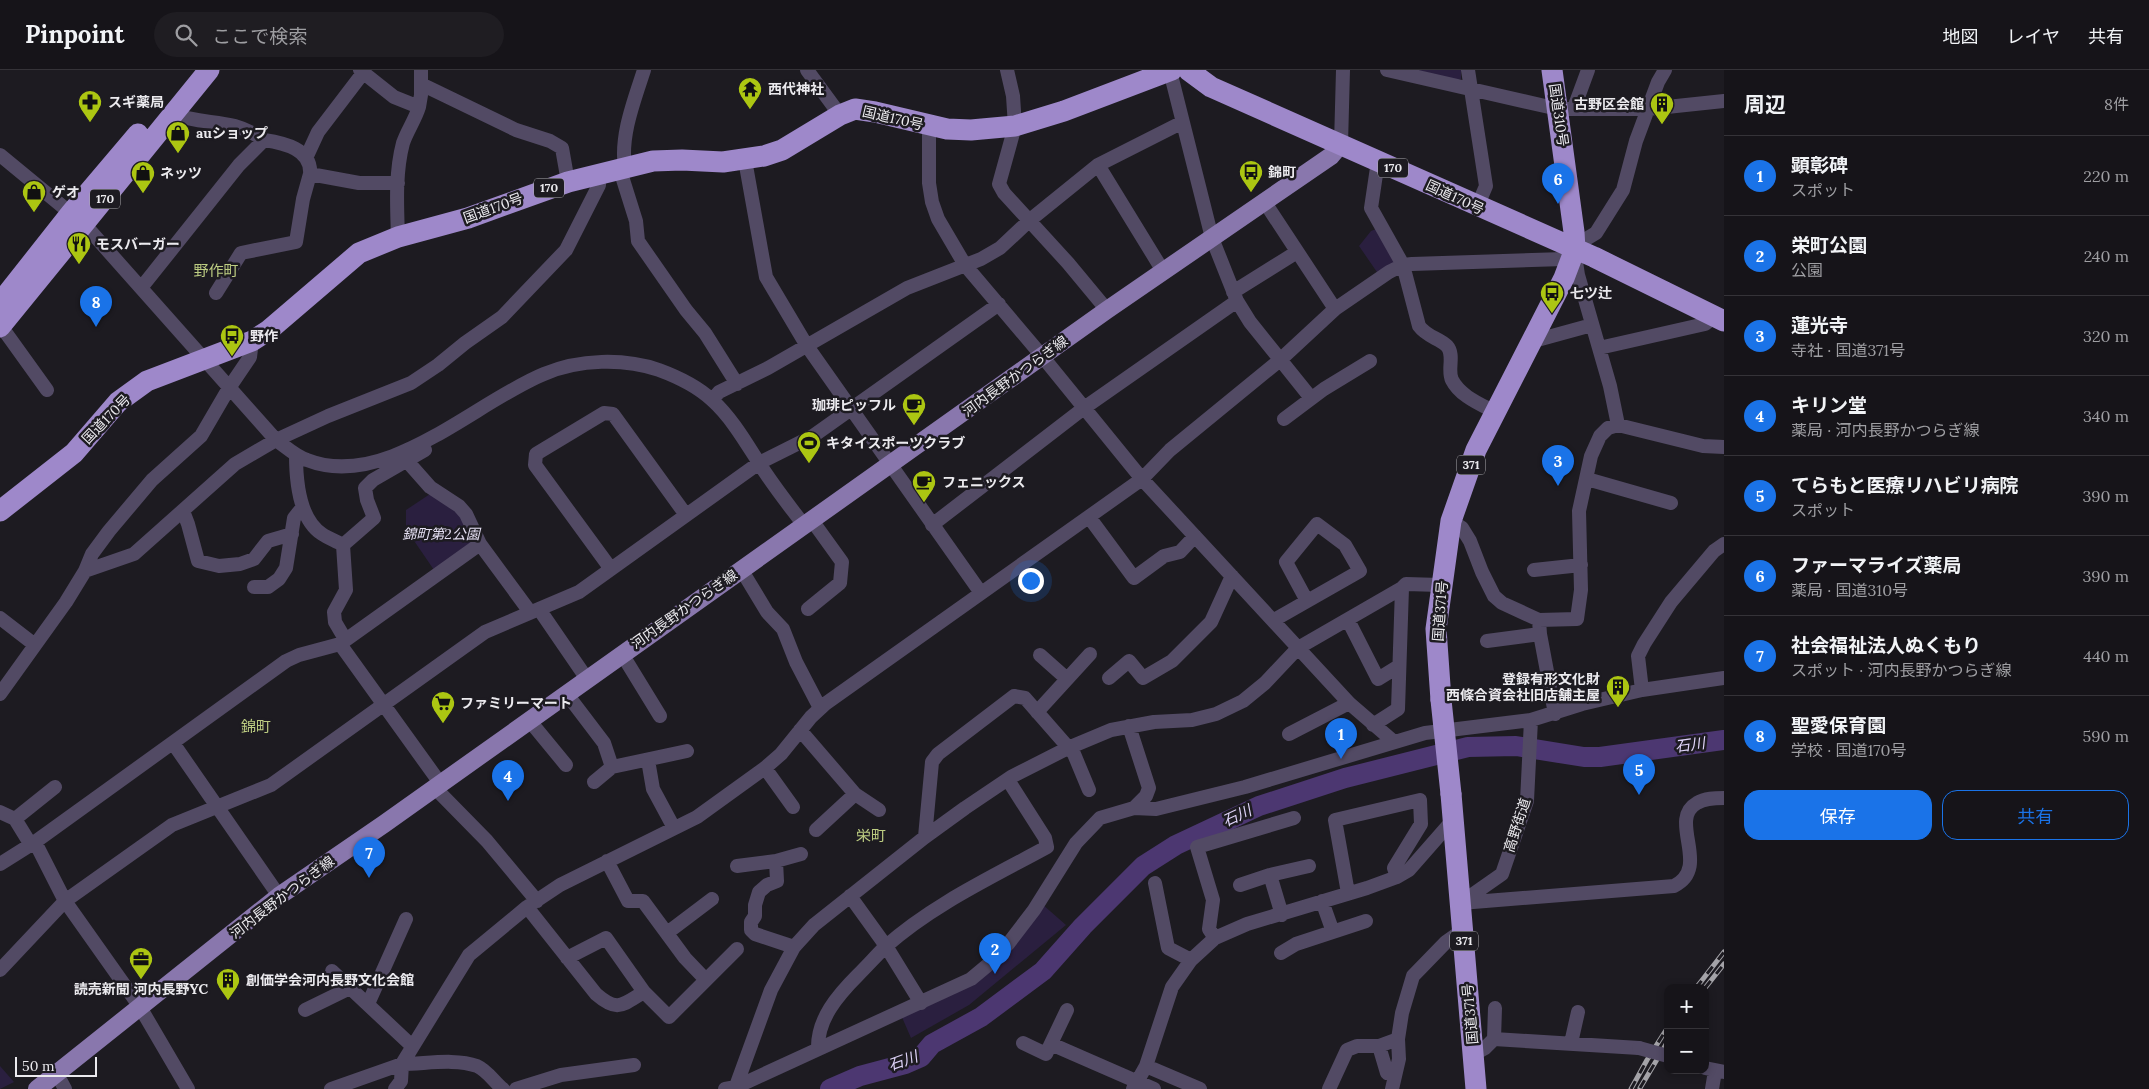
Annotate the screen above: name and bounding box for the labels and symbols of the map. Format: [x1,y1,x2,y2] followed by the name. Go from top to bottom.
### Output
[737,76,763,110] temple icon: 西代神社
[768,80,824,98] place label: 西代神社
[1546,82,1572,148] street label: 国道310号
[77,89,103,123] pharmacy icon: スギ薬局
[1649,91,1675,125] building icon: 古野区会館
[108,93,164,111] place label: スギ薬局
[1574,95,1644,113] place label: 古野区会館
[861,102,925,134] street label: 国道170号
[165,120,191,154] shop icon: auショップ
[196,124,268,142] place label: auショップ
[1238,159,1264,193] bus stop icon: 錦町
[1378,159,1408,178] road number: 170
[130,160,156,194] shop icon: ネッツ
[1268,163,1296,181] place label: 錦町
[1542,163,1574,204] pin: 6
[160,164,202,182] place label: ネッツ
[1423,176,1487,218] street label: 国道170号
[21,179,47,213] shop icon: ゲオ
[534,179,564,198] road number: 170
[52,183,80,201] place label: ゲオ
[461,189,525,227] street label: 国道170号
[90,190,120,208] road number: 170
[66,231,92,265] restaurant icon: モスバーガー
[96,235,180,253] place label: モスバーガー
[193,261,239,280] district label: 野作町
[1539,280,1565,314] bus stop icon: 七ツ辻
[1570,284,1612,302] place label: 七ツ辻
[80,286,112,327] pin: 8
[219,323,245,357] bus stop icon: 野作
[250,327,278,345] place label: 野作
[959,332,1071,420] street label: 河内長野かつらぎ線
[78,390,134,448] street label: 国道170号
[901,392,927,426] cafe icon: 珈琲ピッフル
[812,396,896,414] place label: 珈琲ピッフル
[796,430,822,464] sports icon: キタイスポーツクラブ
[826,434,965,452] place label: キタイスポーツクラブ
[1542,445,1574,486] pin: 3
[1457,456,1485,474] road number: 371
[911,469,937,503] cafe icon: フェニックス
[942,473,1026,491] place label: フェニックス
[402,525,482,543] park label: 錦町第2公園
[627,565,741,653] street label: 河内長野かつらぎ線
[1018,568,1044,594] your location
[1429,580,1451,642] street label: 国道371号
[1446,670,1600,704] place label: 登録有形文化財 西條合資会社旧店舗主屋
[1605,674,1631,708] building icon: 登録有形文化財 西條合資会社旧店舗主屋
[430,690,456,724] supermarket icon: ファミリーマート
[460,694,572,712] place label: ファミリーマート
[241,717,271,736] district label: 錦町
[1325,718,1357,759] pin: 1
[1674,733,1708,756] water label: 石川
[1623,754,1655,795] pin: 5
[492,760,524,801] pin: 4
[1500,796,1534,854] street label: 高野街道
[1219,800,1256,830] water label: 石川
[856,826,886,845] district label: 栄町
[353,837,385,878] pin: 7
[226,852,338,942] street label: 河内長野かつらぎ線
[1450,931,1478,950] road number: 371
[979,933,1011,974] pin: 2
[128,946,154,980] office icon: 読売新聞 河内長野YC
[215,967,241,1001] building icon: 創価学会河内長野文化会館
[246,971,414,989] place label: 創価学会河内長野文化会館
[74,980,208,998] place label: 読売新聞 河内長野YC
[1458,983,1482,1045] street label: 国道371号
[885,1046,922,1075] water label: 石川
[15,1054,98,1077] scale bar

